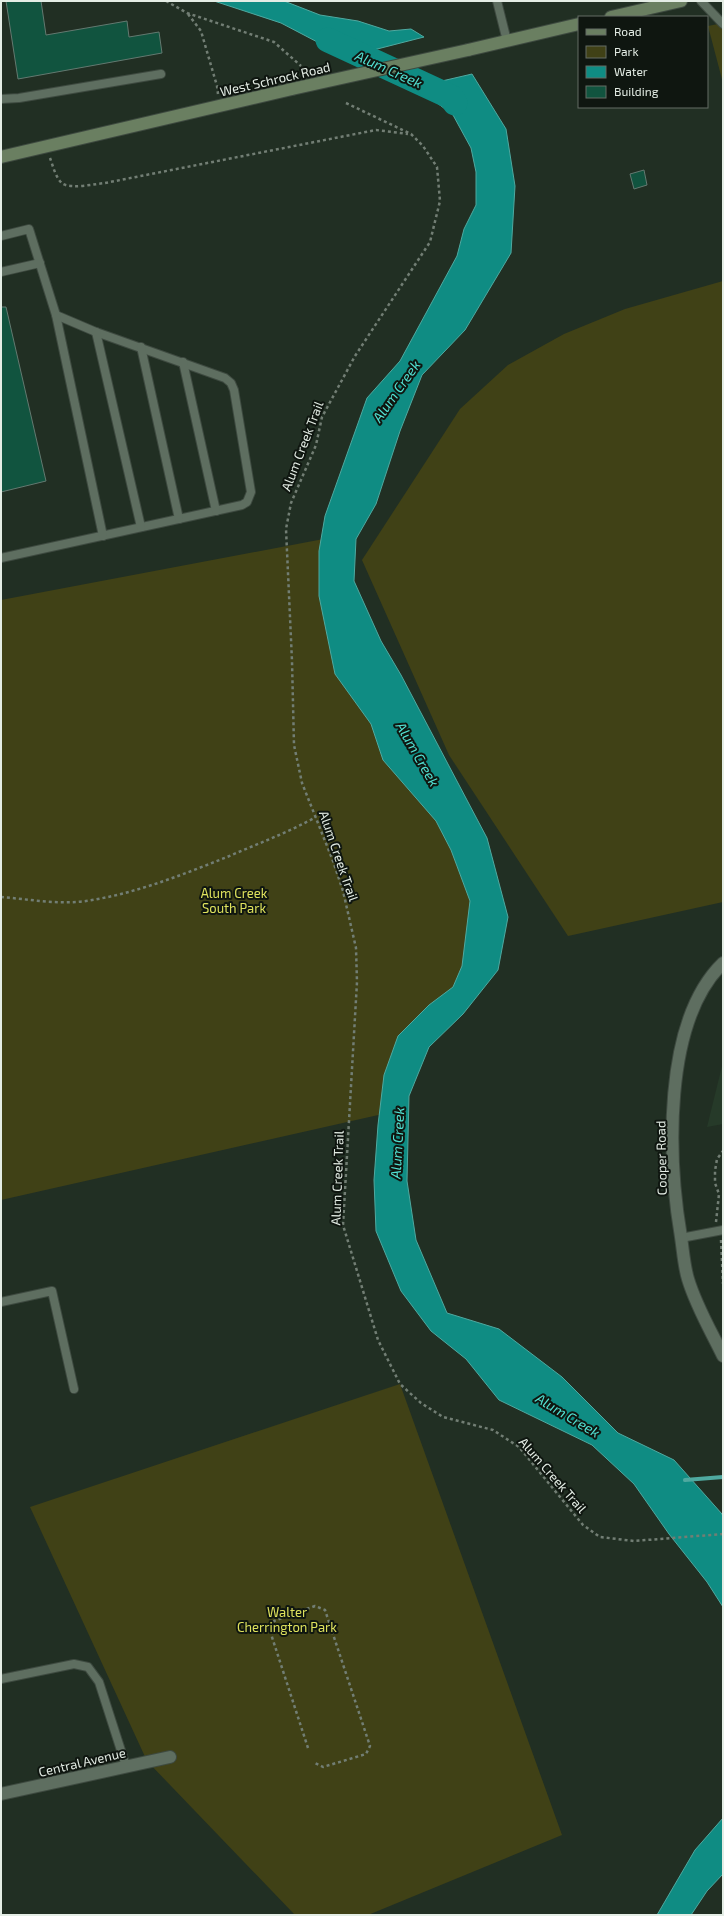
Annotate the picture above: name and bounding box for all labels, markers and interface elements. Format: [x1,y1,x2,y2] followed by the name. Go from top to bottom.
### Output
[578,16,708,108] legend
[614,24,642,38] text: Road
[614,44,639,58] text: Park
[352,46,425,91] water label: Alum Creek
[218,59,332,99] street label: West Schrock Road
[614,64,648,78] text: Water
[614,84,659,98] text: Building
[368,357,424,426] water label: Alum Creek
[278,399,327,493] street label: Alum Creek Trail
[392,718,443,789] water label: Alum Creek
[316,809,362,904] street label: Alum Creek Trail
[201,885,268,916] park label: Alum Creek South Park
[387,1107,407,1180] water label: Alum Creek
[652,1121,670,1195] street label: Cooper Road
[327,1130,347,1226] street label: Alum Creek Trail
[532,1389,603,1441] water label: Alum Creek
[516,1434,590,1516] street label: Alum Creek Trail
[237,1604,337,1635] park label: Walter Cherrington Park
[37,1744,127,1780] street label: Central Avenue

